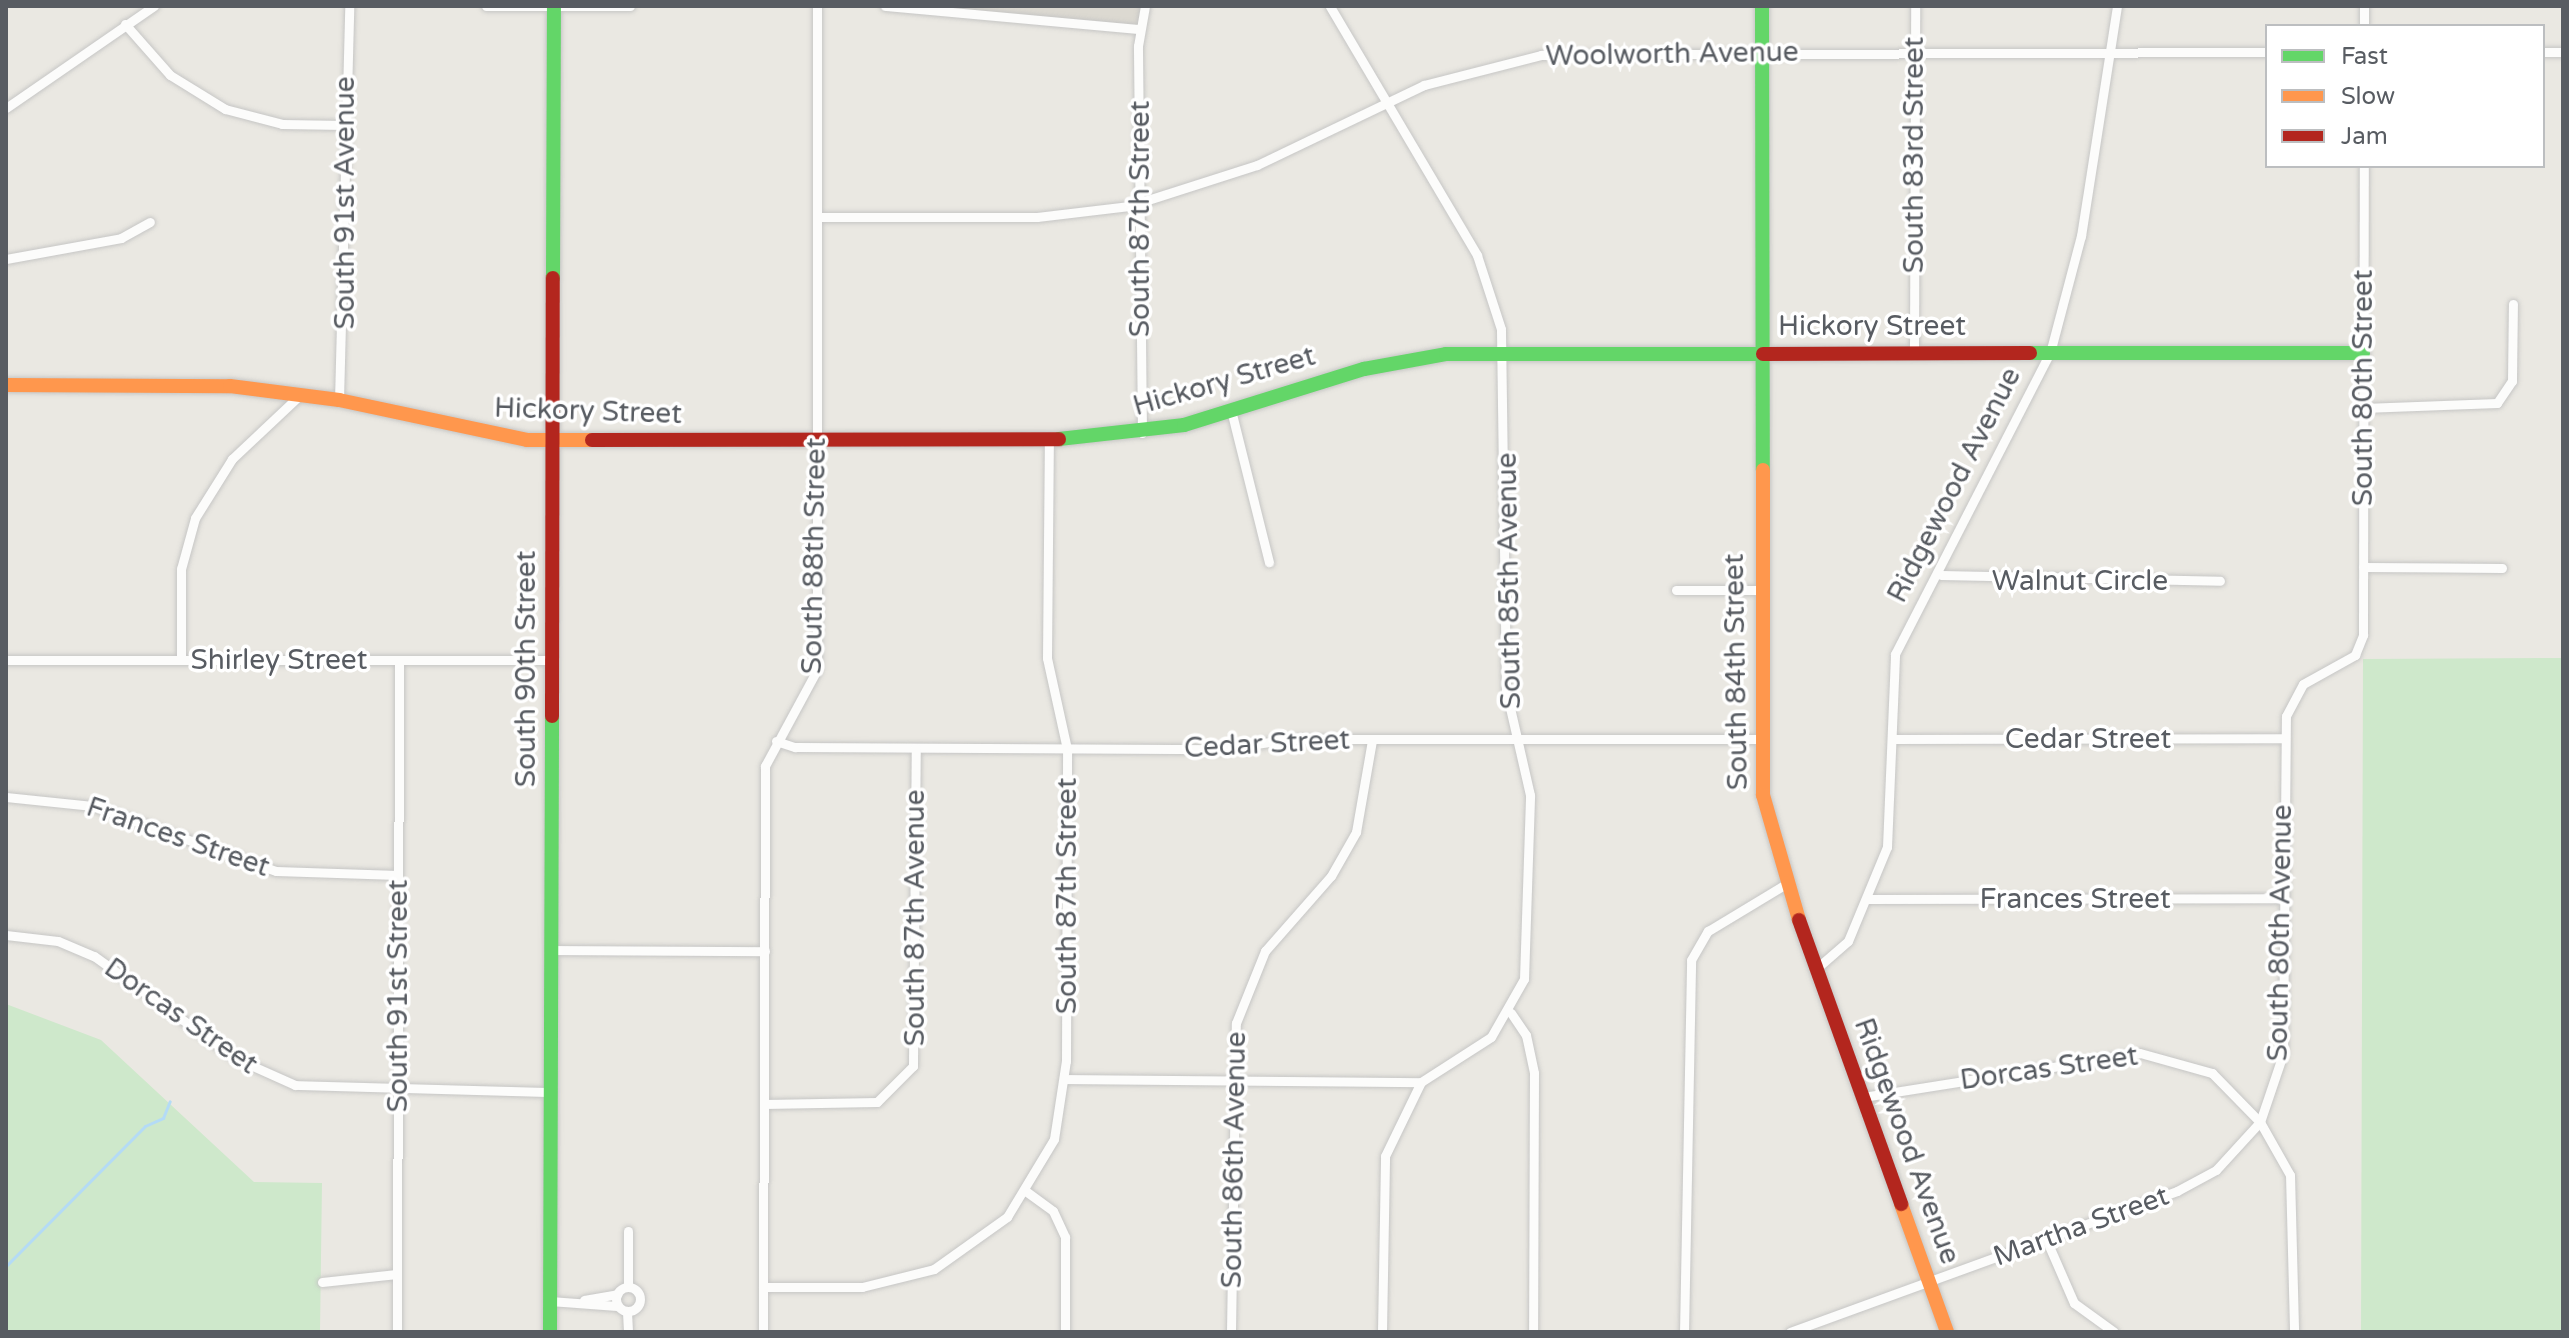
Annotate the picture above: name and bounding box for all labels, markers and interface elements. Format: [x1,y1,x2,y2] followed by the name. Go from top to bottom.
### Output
[2265,24,2545,168] legend
[1545,35,1799,73] street label: Woolworth Avenue
[1897,37,1931,273] street label: South 83rd Street
[2341,42,2388,71] text: Fast
[328,76,362,330] street label: South 91st Avenue
[2341,82,2395,111] text: Slow
[1123,101,1157,337] street label: South 87th Street
[2341,122,2388,151] text: Jam
[2346,270,2380,506] street label: South 80th Street
[1778,309,1966,343] street label: Hickory Street
[1129,339,1319,423] street label: Hickory Street
[1880,362,2028,608] street label: Ridgewood Avenue
[494,391,682,431] street label: Hickory Street
[795,437,833,675] street label: South 88th Street
[1490,452,1528,710] street label: South 85th Avenue
[509,551,543,787] street label: South 90th Street
[1717,553,1755,791] street label: South 84th Street
[1992,564,2168,598] street label: Walnut Circle
[191,643,367,677] street label: Shirley Street
[2005,722,2171,756] street label: Cedar Street
[1183,723,1351,765] street label: Cedar Street
[1050,778,1084,1014] street label: South 87th Street
[82,790,274,884] street label: Frances Street
[898,790,932,1046] street label: South 87th Avenue
[2261,804,2299,1062] street label: South 80th Avenue
[381,880,415,1112] street label: South 91st Street
[1979,882,2171,916] street label: Frances Street
[98,951,264,1081] street label: Dorcas Street
[1847,1013,1967,1269] street label: Ridgewood Avenue
[1215,1031,1253,1289] street label: South 86th Avenue
[1958,1039,2140,1097] street label: Dorcas Street
[1989,1179,2173,1273] street label: Martha Street

